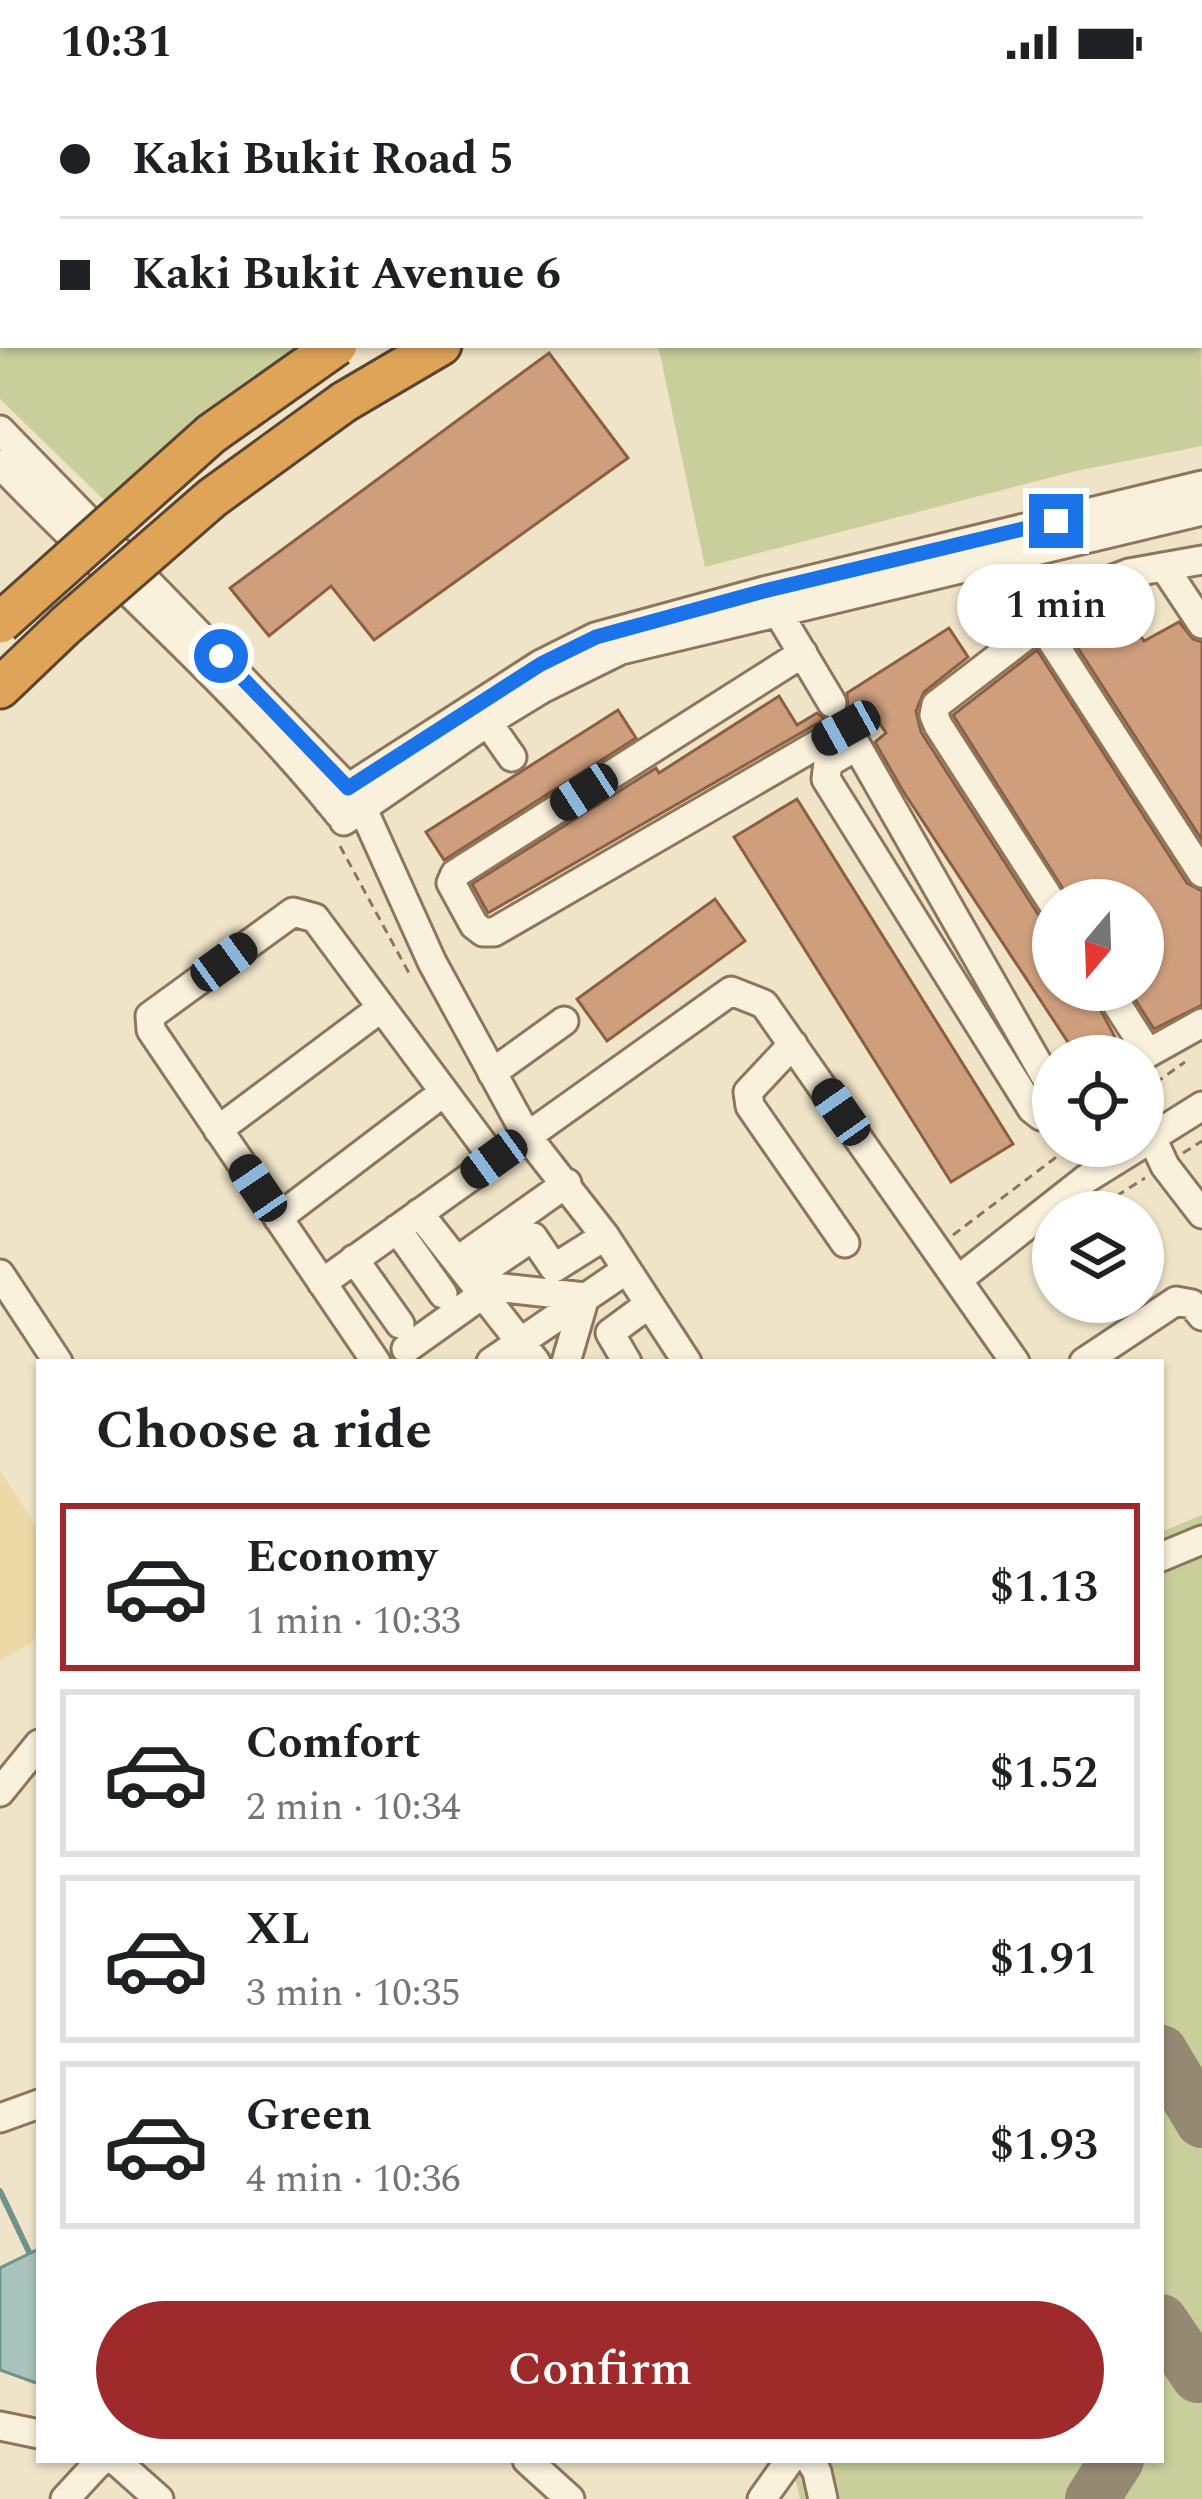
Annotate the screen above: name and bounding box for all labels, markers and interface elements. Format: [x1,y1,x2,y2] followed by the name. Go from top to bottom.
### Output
[60,8,173,77] text: 10:31
[132,125,514,194] text: Kaki Bukit Road 5
[132,240,561,309] text: Kaki Bukit Avenue 6
[1029,494,1083,548] route end
[957,563,1155,647] callout: 1 min
[1005,576,1107,635] text: 1 min
[194,629,248,683] route start
[806,695,886,761] car
[544,757,624,827] car
[1032,879,1164,1011] north arrow
[1032,879,1164,1323] map controls
[184,926,264,998] car
[1032,1035,1164,1167] button: locate
[806,1072,876,1152] car
[454,1123,534,1195] car
[223,1148,293,1228] car
[1032,1191,1164,1323] button: layers
[96,1390,432,1472] text: Choose a ride
[246,1523,437,1592] text: Economy
[102,1533,210,1641] icon: car
[990,1553,1098,1622] text: $1.13
[246,1592,461,1651] text: 1 min · 10:33
[246,1709,421,1778] text: Comfort
[102,1719,210,1827] icon: car
[990,1739,1098,1808] text: $1.52
[246,1778,461,1837] text: 2 min · 10:34
[246,1895,310,1964] text: XL
[102,1905,210,2013] icon: car
[990,1925,1098,1994] text: $1.91
[246,1964,461,2023] text: 3 min · 10:35
[246,2081,372,2150] text: Green
[102,2091,210,2199] icon: car
[990,2111,1098,2180] text: $1.93
[246,2150,461,2209] text: 4 min · 10:36
[96,2301,1104,2439] button: Confirm

